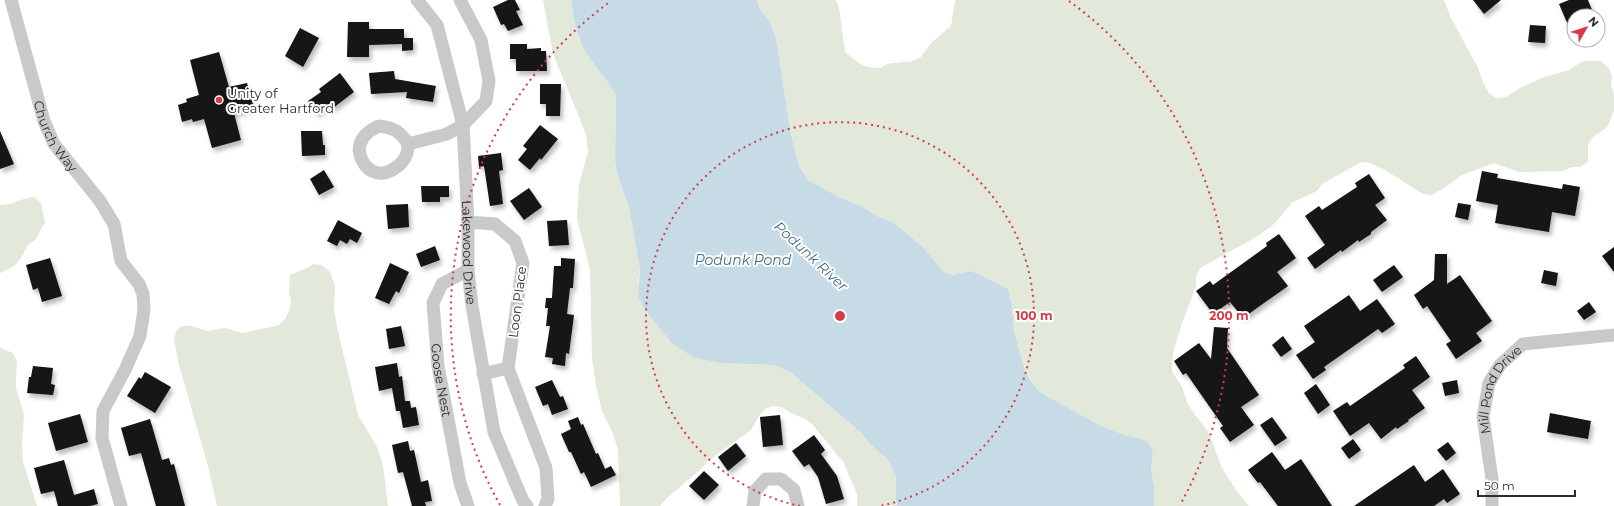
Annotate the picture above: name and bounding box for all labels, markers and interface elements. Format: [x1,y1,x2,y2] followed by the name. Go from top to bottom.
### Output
[1566,8,1606,48] north arrow
[1586,14,1602,30] text: N
[227,85,334,116] place label: Unity of Greater Hartford
[214,95,224,105] marker: Unity of Greater Hartford
[31,98,82,176] street label: Church Way
[459,200,480,306] street label: Lakewood Drive
[770,217,852,295] water label: Podunk River
[695,251,792,269] water label: Podunk Pond
[505,265,529,339] street label: Loon Place
[1016,308,1052,323] text: 100 m
[1209,308,1249,323] text: 200 m
[833,309,847,323] centre of rings
[1475,341,1525,435] street label: Mill Pond Drive
[428,343,455,418] street label: Goose Nest
[1478,472,1575,498] scale bar
[1484,478,1515,493] text: 50 m

